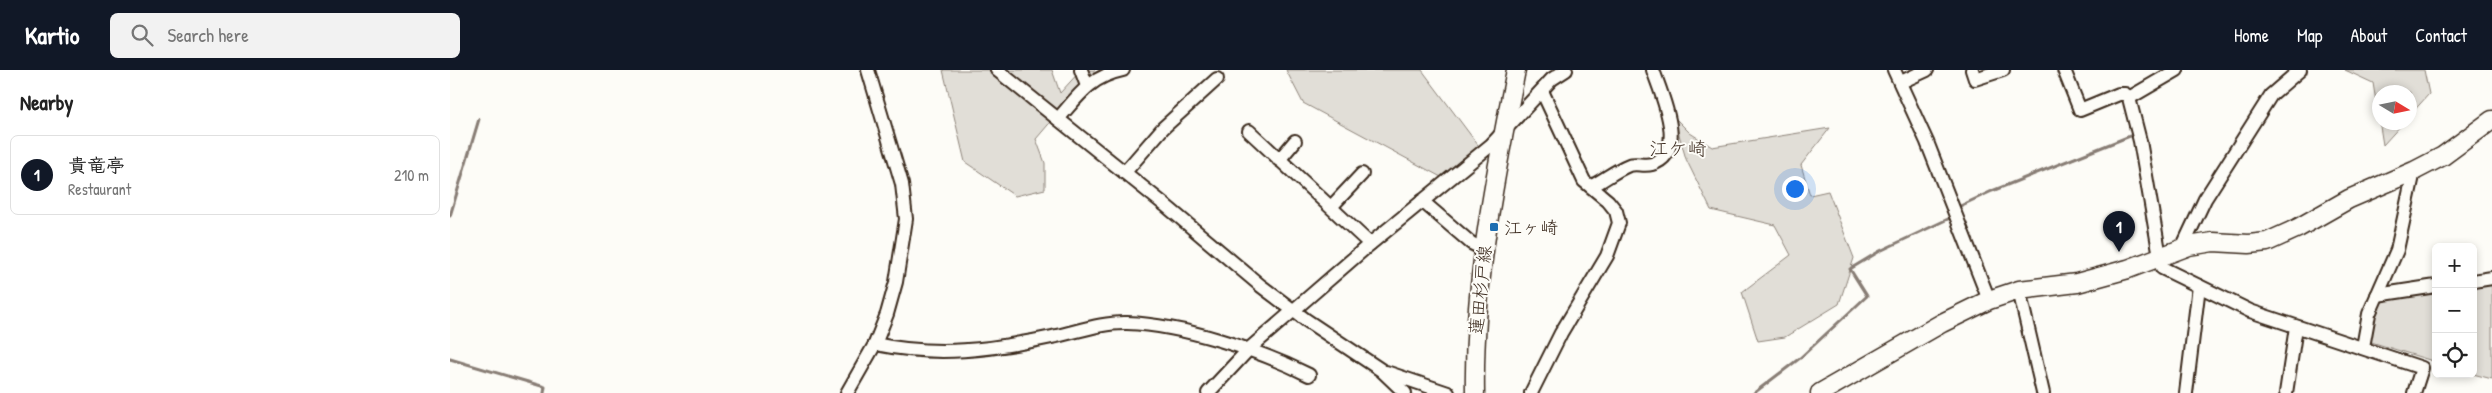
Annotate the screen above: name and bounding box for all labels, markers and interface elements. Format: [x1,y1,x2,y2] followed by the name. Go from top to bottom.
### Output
[110,13,460,58] search box
[25,19,80,51] text: Kartio
[128,21,156,49] icon: search
[168,22,249,48] text: Search here
[2234,23,2269,48] text: Home
[2297,23,2322,48] text: Map
[2350,23,2387,48] text: About
[2415,23,2467,48] text: Contact
[2372,85,2417,130] north arrow
[20,88,73,117] text: Nearby
[1649,135,1707,161] district label: 江ケ崎
[68,152,125,178] text: 貴竜亭
[34,164,40,186] text: 1
[394,164,429,186] text: 210 m
[1782,176,1808,202] your location
[68,178,131,200] text: Restaurant
[2103,211,2135,252] pin: 1
[1504,215,1558,240] place label: 江ヶ崎
[1488,221,1500,233] marker: 江ヶ崎
[2432,243,2477,378] map controls
[2432,243,2477,288] button: +
[1463,244,1497,336] street label: 蓮田杉戸線
[2432,288,2477,333] button: −
[2432,333,2477,378] button: locate

